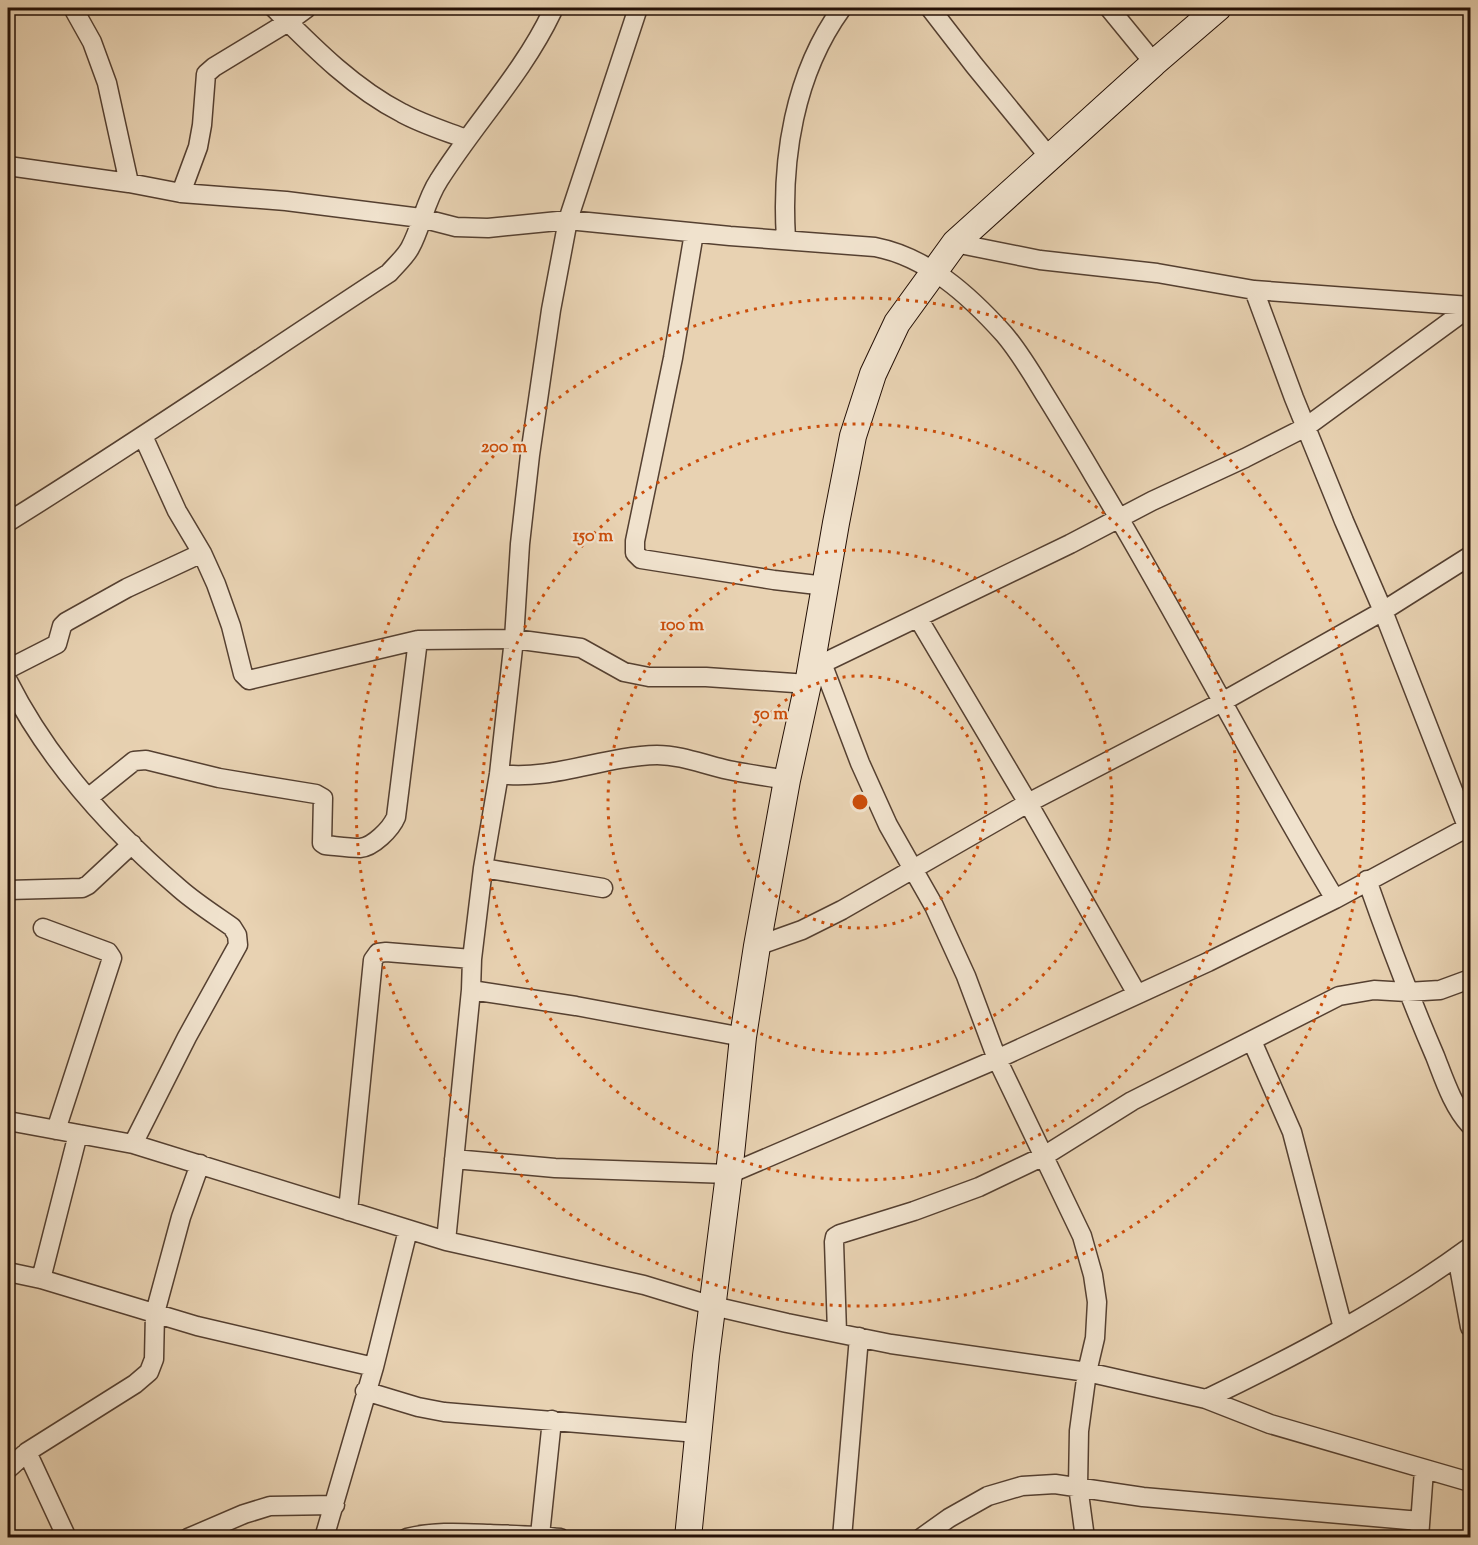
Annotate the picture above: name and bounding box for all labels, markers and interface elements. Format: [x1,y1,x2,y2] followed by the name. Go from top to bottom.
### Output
[481,435,527,461] text: 200 m
[573,524,613,550] text: 150 m
[660,613,704,639] text: 100 m
[752,702,788,728] text: 50 m
[850,792,870,812] centre of rings

